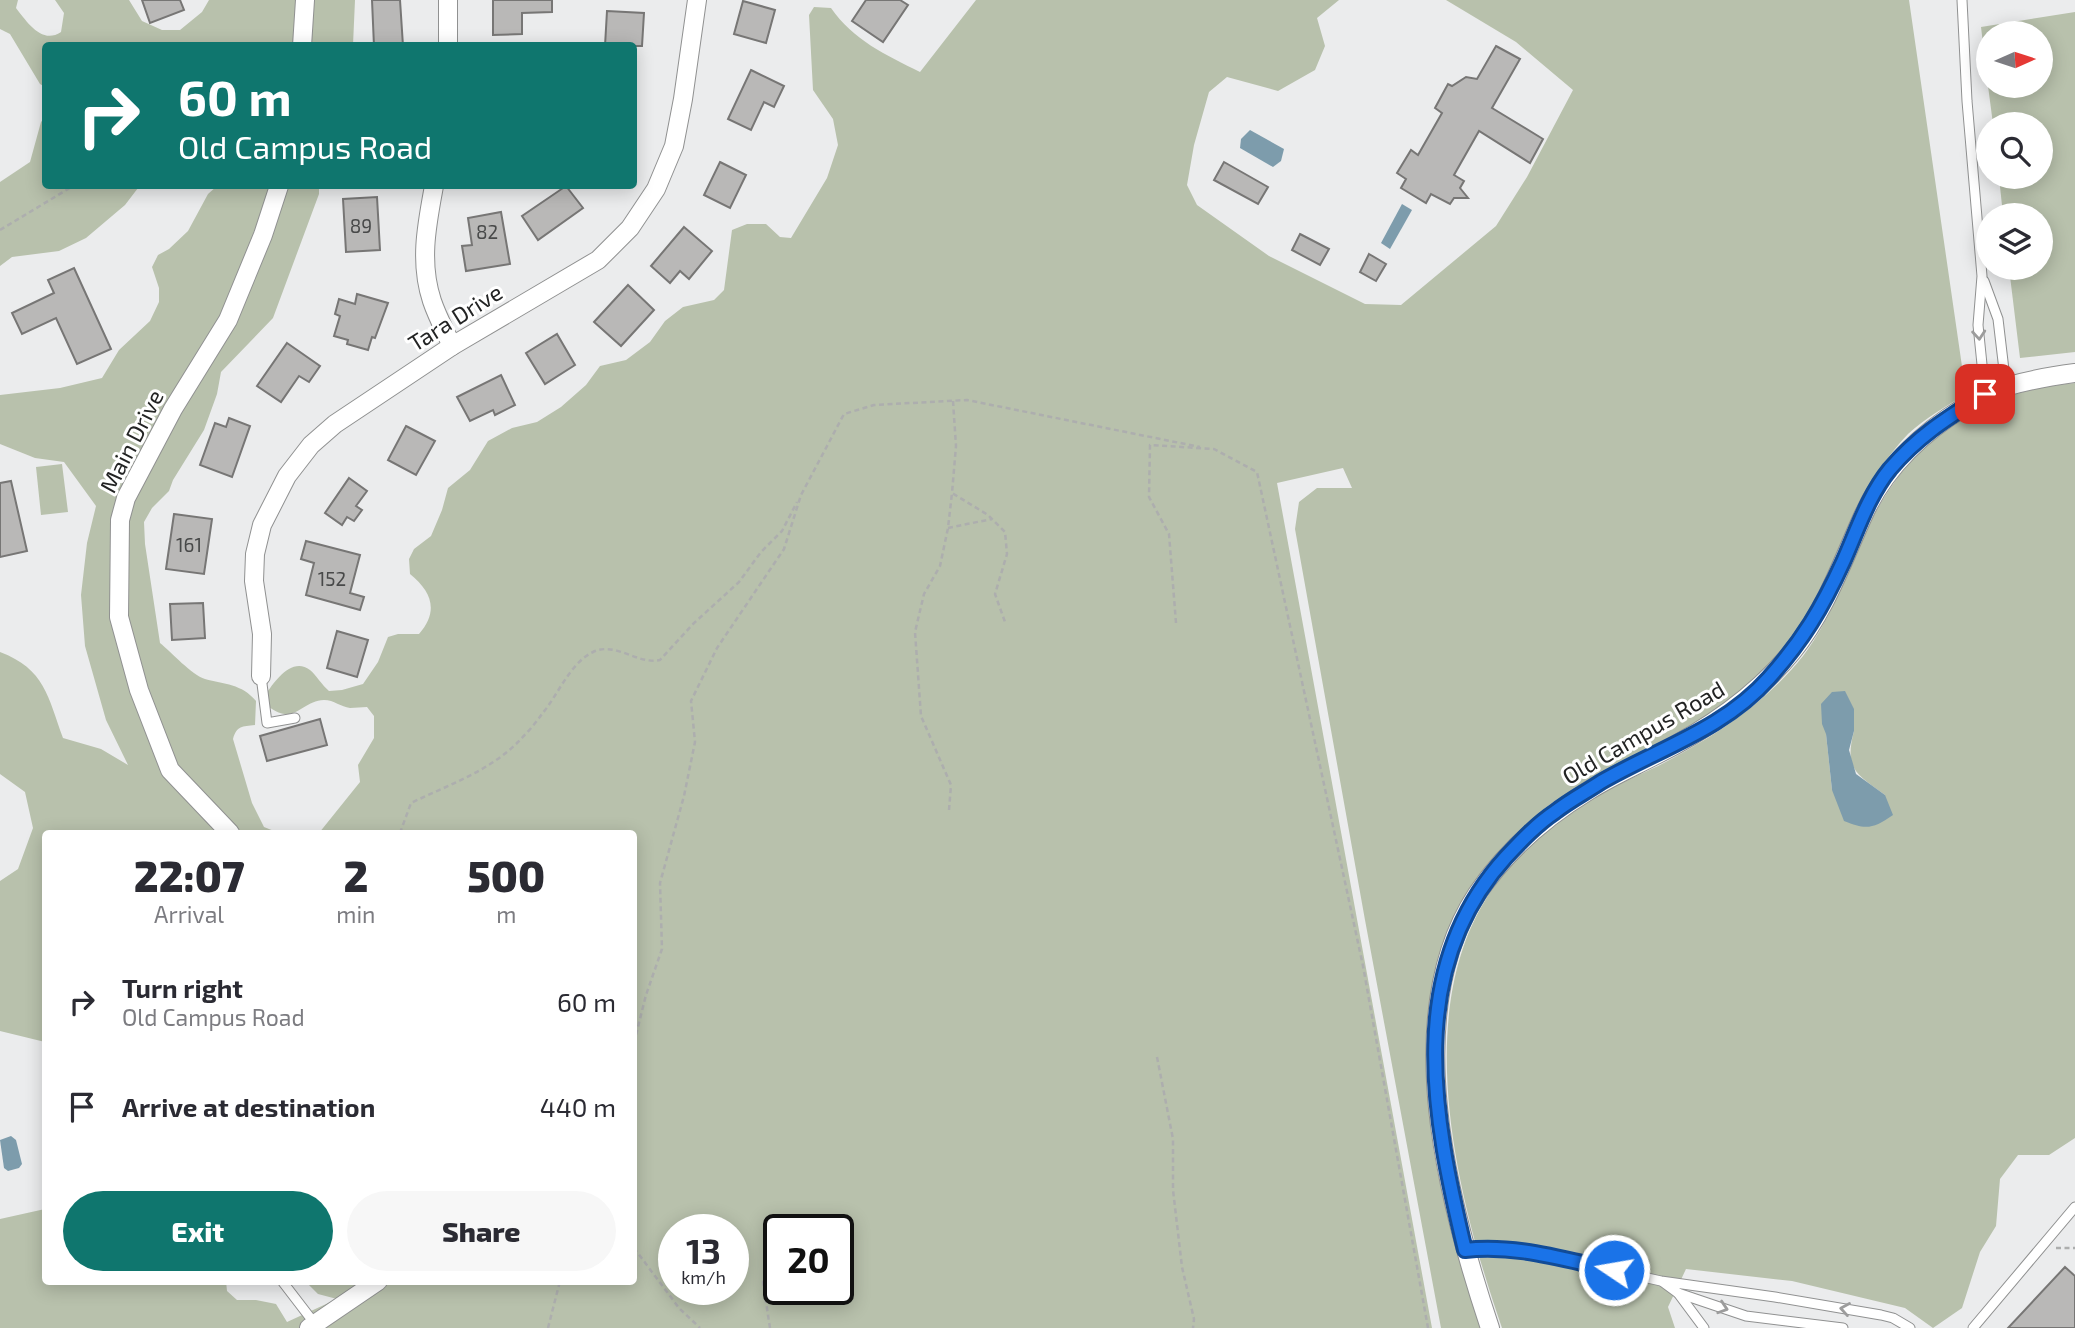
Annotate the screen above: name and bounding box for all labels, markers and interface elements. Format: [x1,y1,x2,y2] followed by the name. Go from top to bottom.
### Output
[1976,21,2053,98] north arrow
[1976,21,2053,280] map controls
[178,67,292,126] text: 60 m
[63,70,154,161] icon: right
[1976,112,2053,189] button: search
[178,127,432,165] text: Old Campus Road
[1976,203,2053,280] button: layers
[350,214,372,237] house number: 89
[476,220,498,243] house number: 82
[403,277,507,357] street label: Tara Drive
[1971,329,1986,340] one-way arrow
[1955,364,2015,424] pin
[1966,375,2004,413] icon: arrive
[93,385,169,497] street label: Main Drive
[176,533,202,556] house number: 161
[318,567,346,590] house number: 152
[1557,674,1729,790] street label: Old Campus Road
[134,850,244,900] text: 22:07
[343,850,368,900] text: 2
[467,850,545,900] text: 500
[154,900,224,928] text: Arrival
[336,900,375,928] text: min
[496,900,516,928] text: m
[122,972,243,1003] text: Turn right
[63,983,101,1021] icon: right
[557,986,616,1017] text: 60 m
[122,1003,305,1031] text: Old Campus Road
[63,1088,101,1126] icon: arrive
[122,1091,375,1122] text: Arrive at destination
[540,1091,616,1122] text: 440 m
[63,1191,333,1271] button: Exit
[347,1191,616,1271] button: Share
[763,1214,854,1305] speed limit sign: 20
[686,1229,721,1271] text: 13
[1577,1233,1651,1307] position arrow
[681,1266,726,1288] text: km/h
[1716,1300,1729,1314] one-way arrow
[1840,1302,1851,1317] one-way arrow

